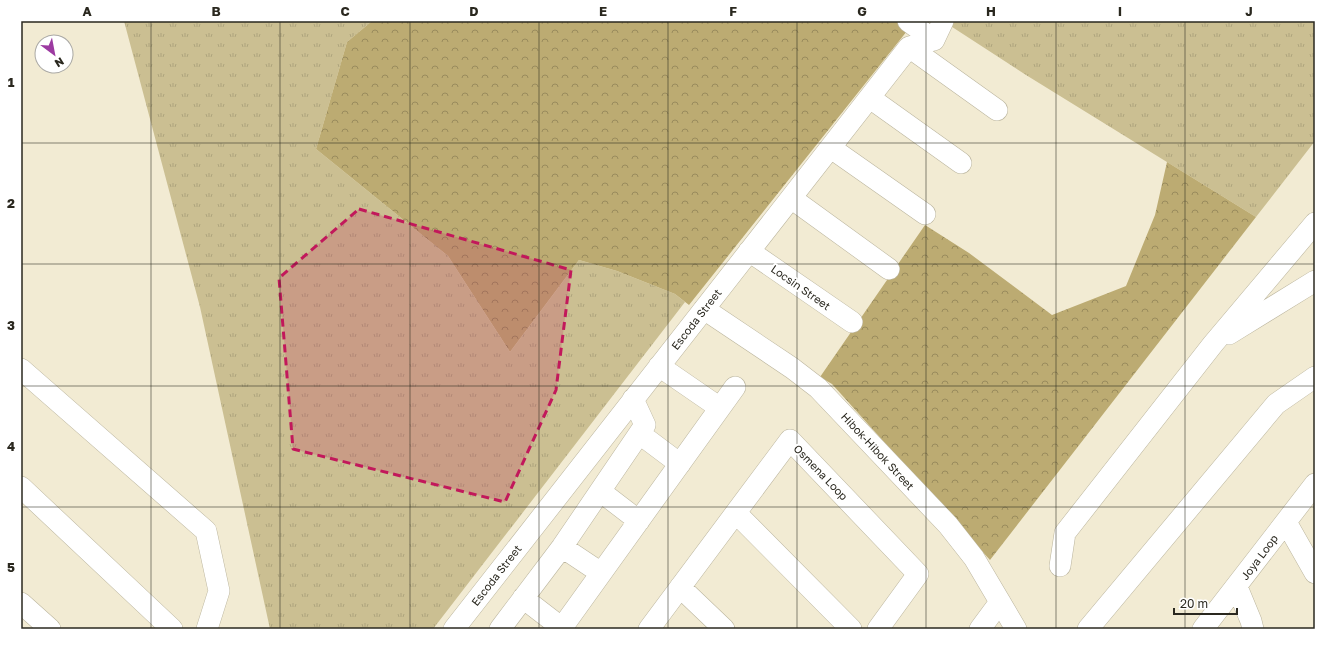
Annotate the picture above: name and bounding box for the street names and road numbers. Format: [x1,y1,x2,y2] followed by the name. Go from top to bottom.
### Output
[769,262,833,312] street label: Locsin Street
[668,286,724,352] street label: Escoda Street
[839,410,917,492] street label: Hibok-Hibok Street
[791,442,851,503] street label: Osmena Loop
[1238,532,1280,582] street label: Joya Loop
[468,542,524,608] street label: Escoda Street

